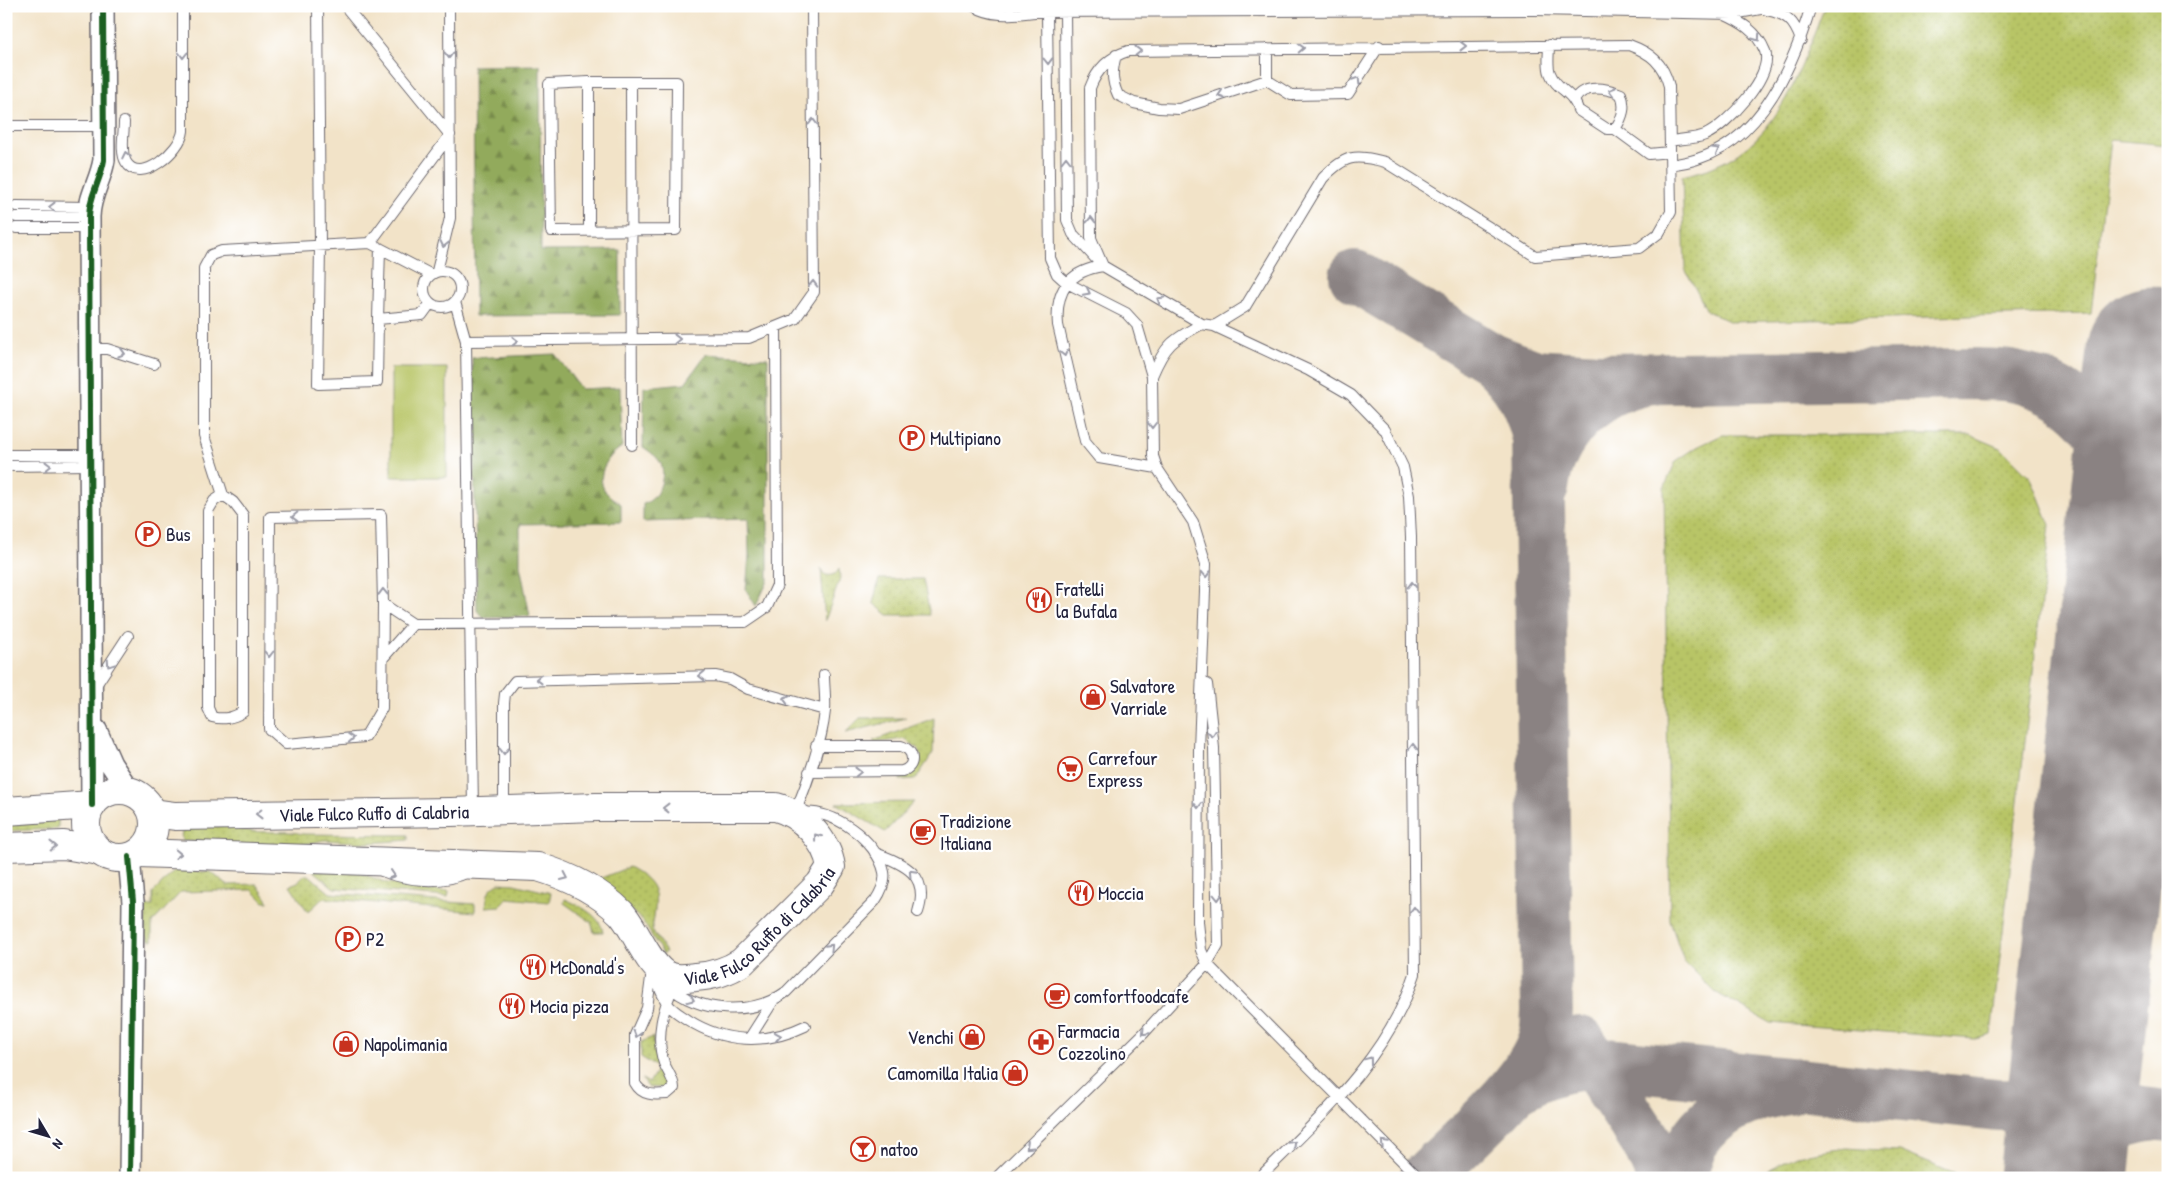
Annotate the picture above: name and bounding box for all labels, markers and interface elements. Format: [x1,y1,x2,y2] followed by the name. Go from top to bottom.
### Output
[1751,33,1760,42] one-way arrow
[1460,41,1467,51] one-way arrow
[1297,43,1305,54] one-way arrow
[1134,46,1142,56] one-way arrow
[178,52,188,59] one-way arrow
[444,52,454,59] one-way arrow
[1043,57,1053,65] one-way arrow
[1351,77,1360,86] one-way arrow
[1609,87,1617,97] one-way arrow
[1217,89,1226,99] one-way arrow
[808,117,818,125] one-way arrow
[1711,146,1720,156] one-way arrow
[121,150,131,159] one-way arrow
[1061,156,1071,164] one-way arrow
[48,201,56,212] one-way arrow
[1086,215,1096,223] one-way arrow
[439,240,450,249] one-way arrow
[808,280,819,288] one-way arrow
[1082,286,1091,296] one-way arrow
[1156,296,1165,306] one-way arrow
[674,334,681,344] one-way arrow
[511,335,519,346] one-way arrow
[118,348,126,358] one-way arrow
[1058,348,1069,357] one-way arrow
[1147,422,1157,429] one-way arrow
[899,425,925,451] parking icon: Multipiano
[930,425,1001,451] place label: Multipiano
[44,461,52,471] one-way arrow
[291,511,299,522] one-way arrow
[135,521,161,547] parking icon: Bus
[166,521,191,547] place label: Bus
[1201,570,1212,578] one-way arrow
[1055,576,1117,624] place label: Fratelli la Bufala
[1406,581,1417,589] one-way arrow
[377,587,388,595] one-way arrow
[1026,587,1052,613] restaurant icon: Fratelli la Bufala
[264,650,274,658] one-way arrow
[107,658,116,668] one-way arrow
[697,671,705,681] one-way arrow
[1110,673,1176,721] place label: Salvatore Varriale
[535,674,542,684] one-way arrow
[1080,684,1106,710] shop icon: Salvatore Varriale
[783,695,791,705] one-way arrow
[1206,731,1217,739] one-way arrow
[347,733,355,744] one-way arrow
[1408,743,1418,751] one-way arrow
[1088,745,1158,793] place label: Carrefour Express
[499,748,509,756] one-way arrow
[1057,756,1083,782] supermarket icon: Carrefour Express
[854,766,862,777] one-way arrow
[279,798,470,828] street label: Viale Fulco Ruffo di Calabria
[1193,801,1204,809] one-way arrow
[662,803,670,813] one-way arrow
[940,808,1012,856] place label: Tradizione Italiana
[254,809,262,820] one-way arrow
[910,819,936,845] cafe icon: Tradizione Italiana
[814,834,822,843] one-way arrow
[49,840,57,851] one-way arrow
[174,848,182,859] one-way arrow
[682,861,841,991] street label: Viale Fulco Ruffo di Calabria
[388,869,396,879] one-way arrow
[560,870,569,881] one-way arrow
[909,870,918,879] one-way arrow
[1068,880,1094,906] restaurant icon: Moccia
[1098,880,1144,906] place label: Moccia
[1213,893,1224,901] one-way arrow
[1409,906,1419,914] one-way arrow
[335,926,361,952] parking icon: P2
[366,926,384,952] place label: P2
[824,944,833,953] one-way arrow
[520,954,546,980] restaurant icon: McDonald's
[550,954,624,980] place label: McDonald's
[1044,983,1070,1009] cafe icon: comfortfoodcafe
[1074,983,1189,1009] place label: comfortfoodcafe
[499,993,525,1019] restaurant icon: Mocia pizza
[530,993,609,1019] place label: Mocia pizza
[686,993,695,1003] one-way arrow
[1057,1018,1126,1066] place label: Farmacia Cozzolino
[908,1024,954,1050] place label: Venchi
[959,1024,985,1050] shop icon: Venchi
[1142,1026,1151,1035] one-way arrow
[632,1029,642,1037] one-way arrow
[1028,1029,1054,1055] pharmacy icon: Farmacia Cozzolino
[333,1031,359,1057] shop icon: Napolimania
[364,1031,448,1057] place label: Napolimania
[775,1031,783,1042] one-way arrow
[1363,1057,1371,1066] one-way arrow
[887,1060,999,1086] place label: Camomilla Italia
[1002,1060,1028,1086] shop icon: Camomilla Italia
[22,1112,72,1162] north arrow
[49,1136,68,1154] text: N
[850,1136,876,1162] bar icon: natoo
[880,1136,918,1162] place label: natoo
[1026,1140,1035,1149] one-way arrow
[1288,1140,1297,1149] one-way arrow
[1381,1140,1390,1149] one-way arrow

